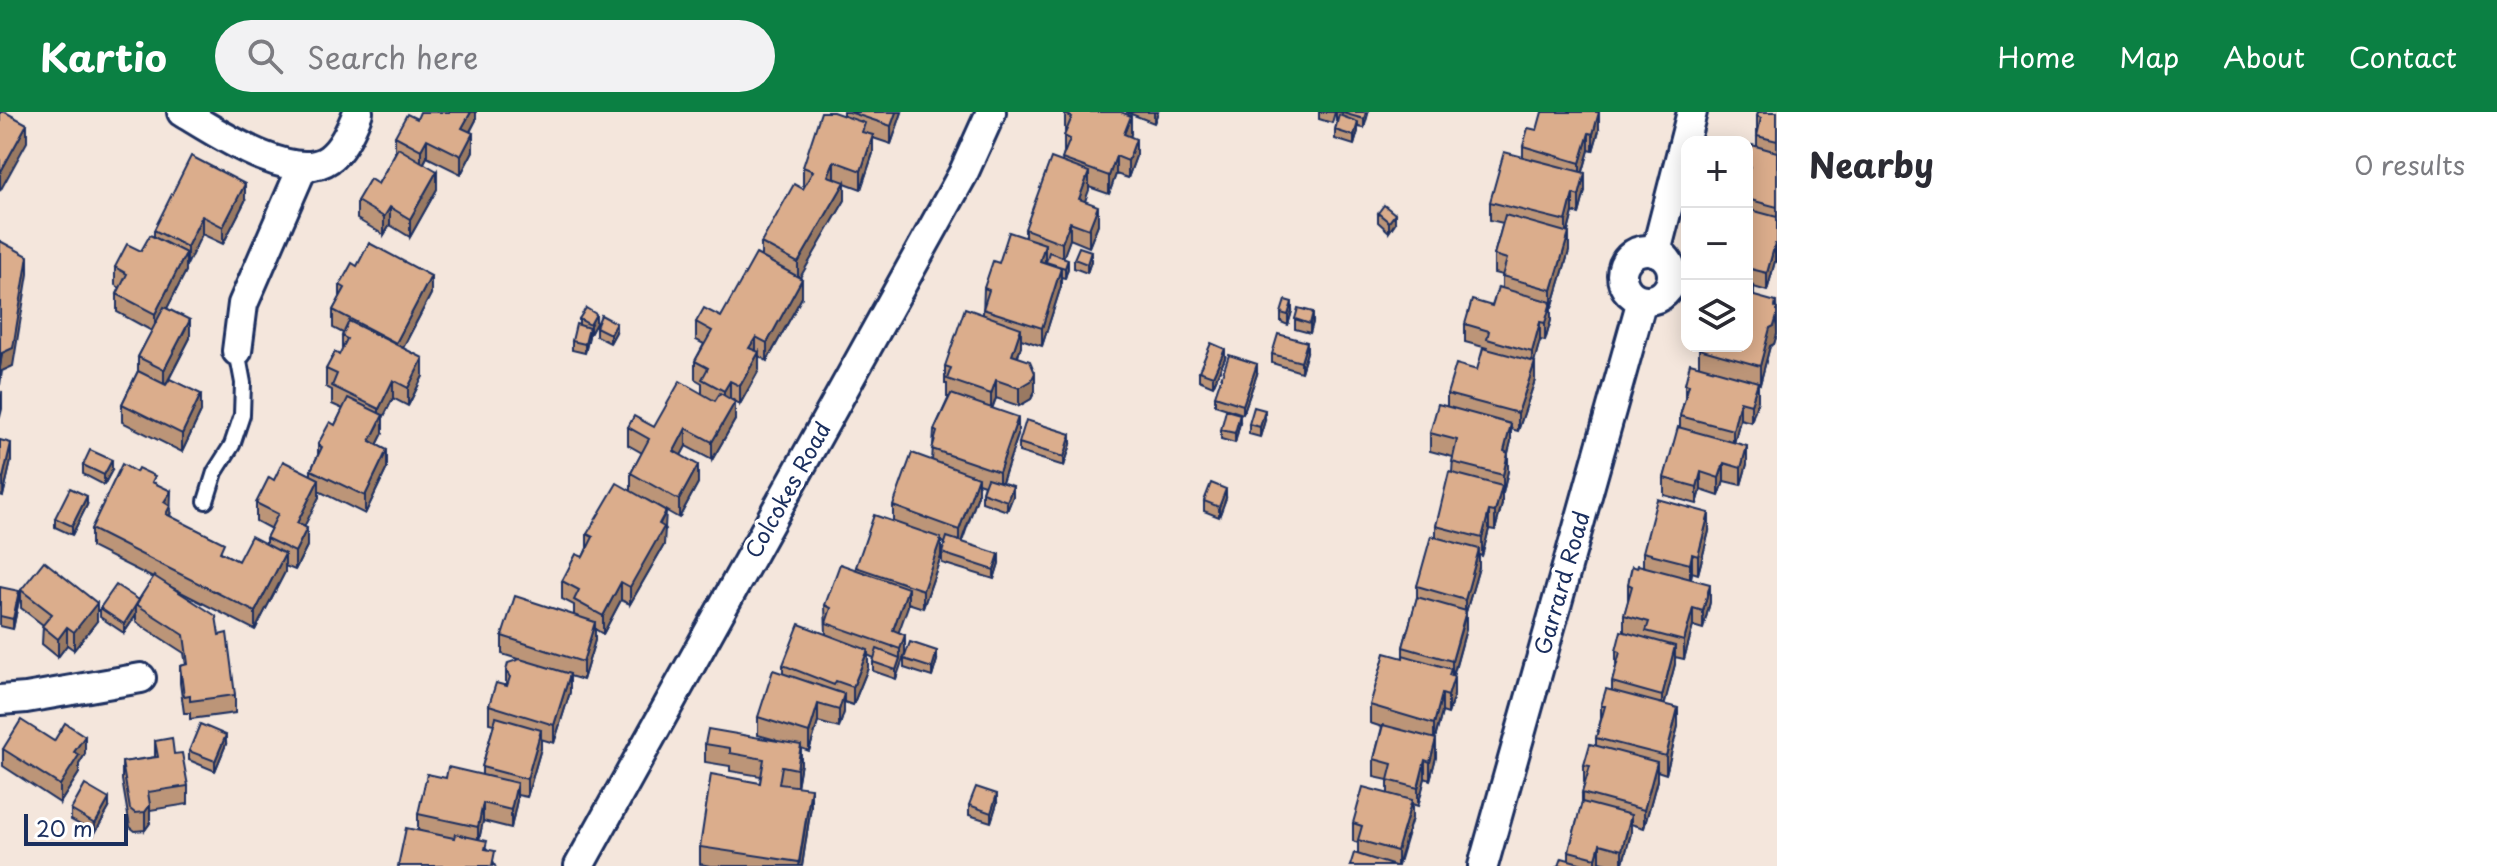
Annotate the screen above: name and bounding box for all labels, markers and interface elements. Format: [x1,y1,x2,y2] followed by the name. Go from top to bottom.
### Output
[215,20,775,92] search box
[40,28,167,85] text: Kartio
[243,34,287,78] icon: search
[307,34,478,79] text: Search here
[1997,35,2075,78] text: Home
[2119,35,2179,78] text: Map
[2223,35,2305,78] text: About
[2349,35,2457,78] text: Contact
[1681,136,1753,352] map controls
[1681,136,1753,208] button: +
[1809,138,1934,190] text: Nearby
[2354,145,2465,184] text: 0 results
[1681,208,1753,280] button: −
[1681,280,1753,352] button: layers
[736,415,838,563] street label: Colcokes Road
[1524,507,1597,658] street label: Garrard Road
[24,810,128,846] scale bar
[36,811,93,844] text: 20 m

